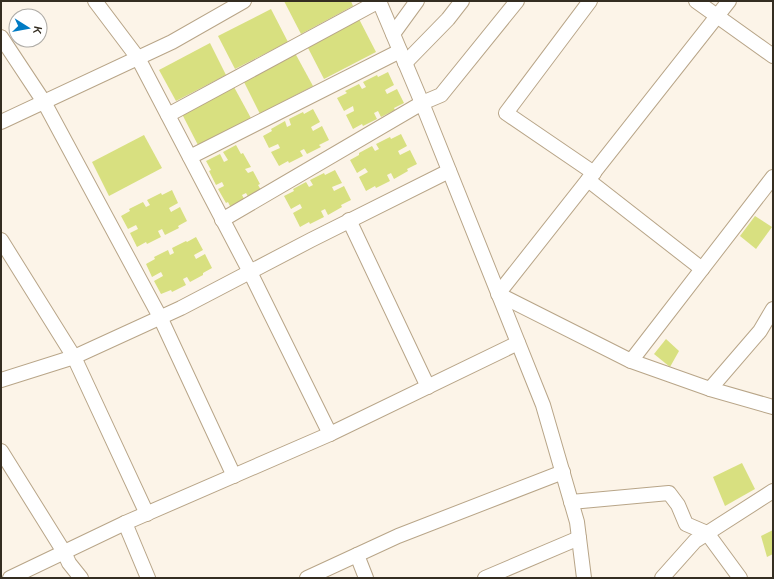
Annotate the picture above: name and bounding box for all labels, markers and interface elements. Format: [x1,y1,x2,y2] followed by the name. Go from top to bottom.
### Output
[8,8,48,48] north arrow
[31,25,45,35] text: K

